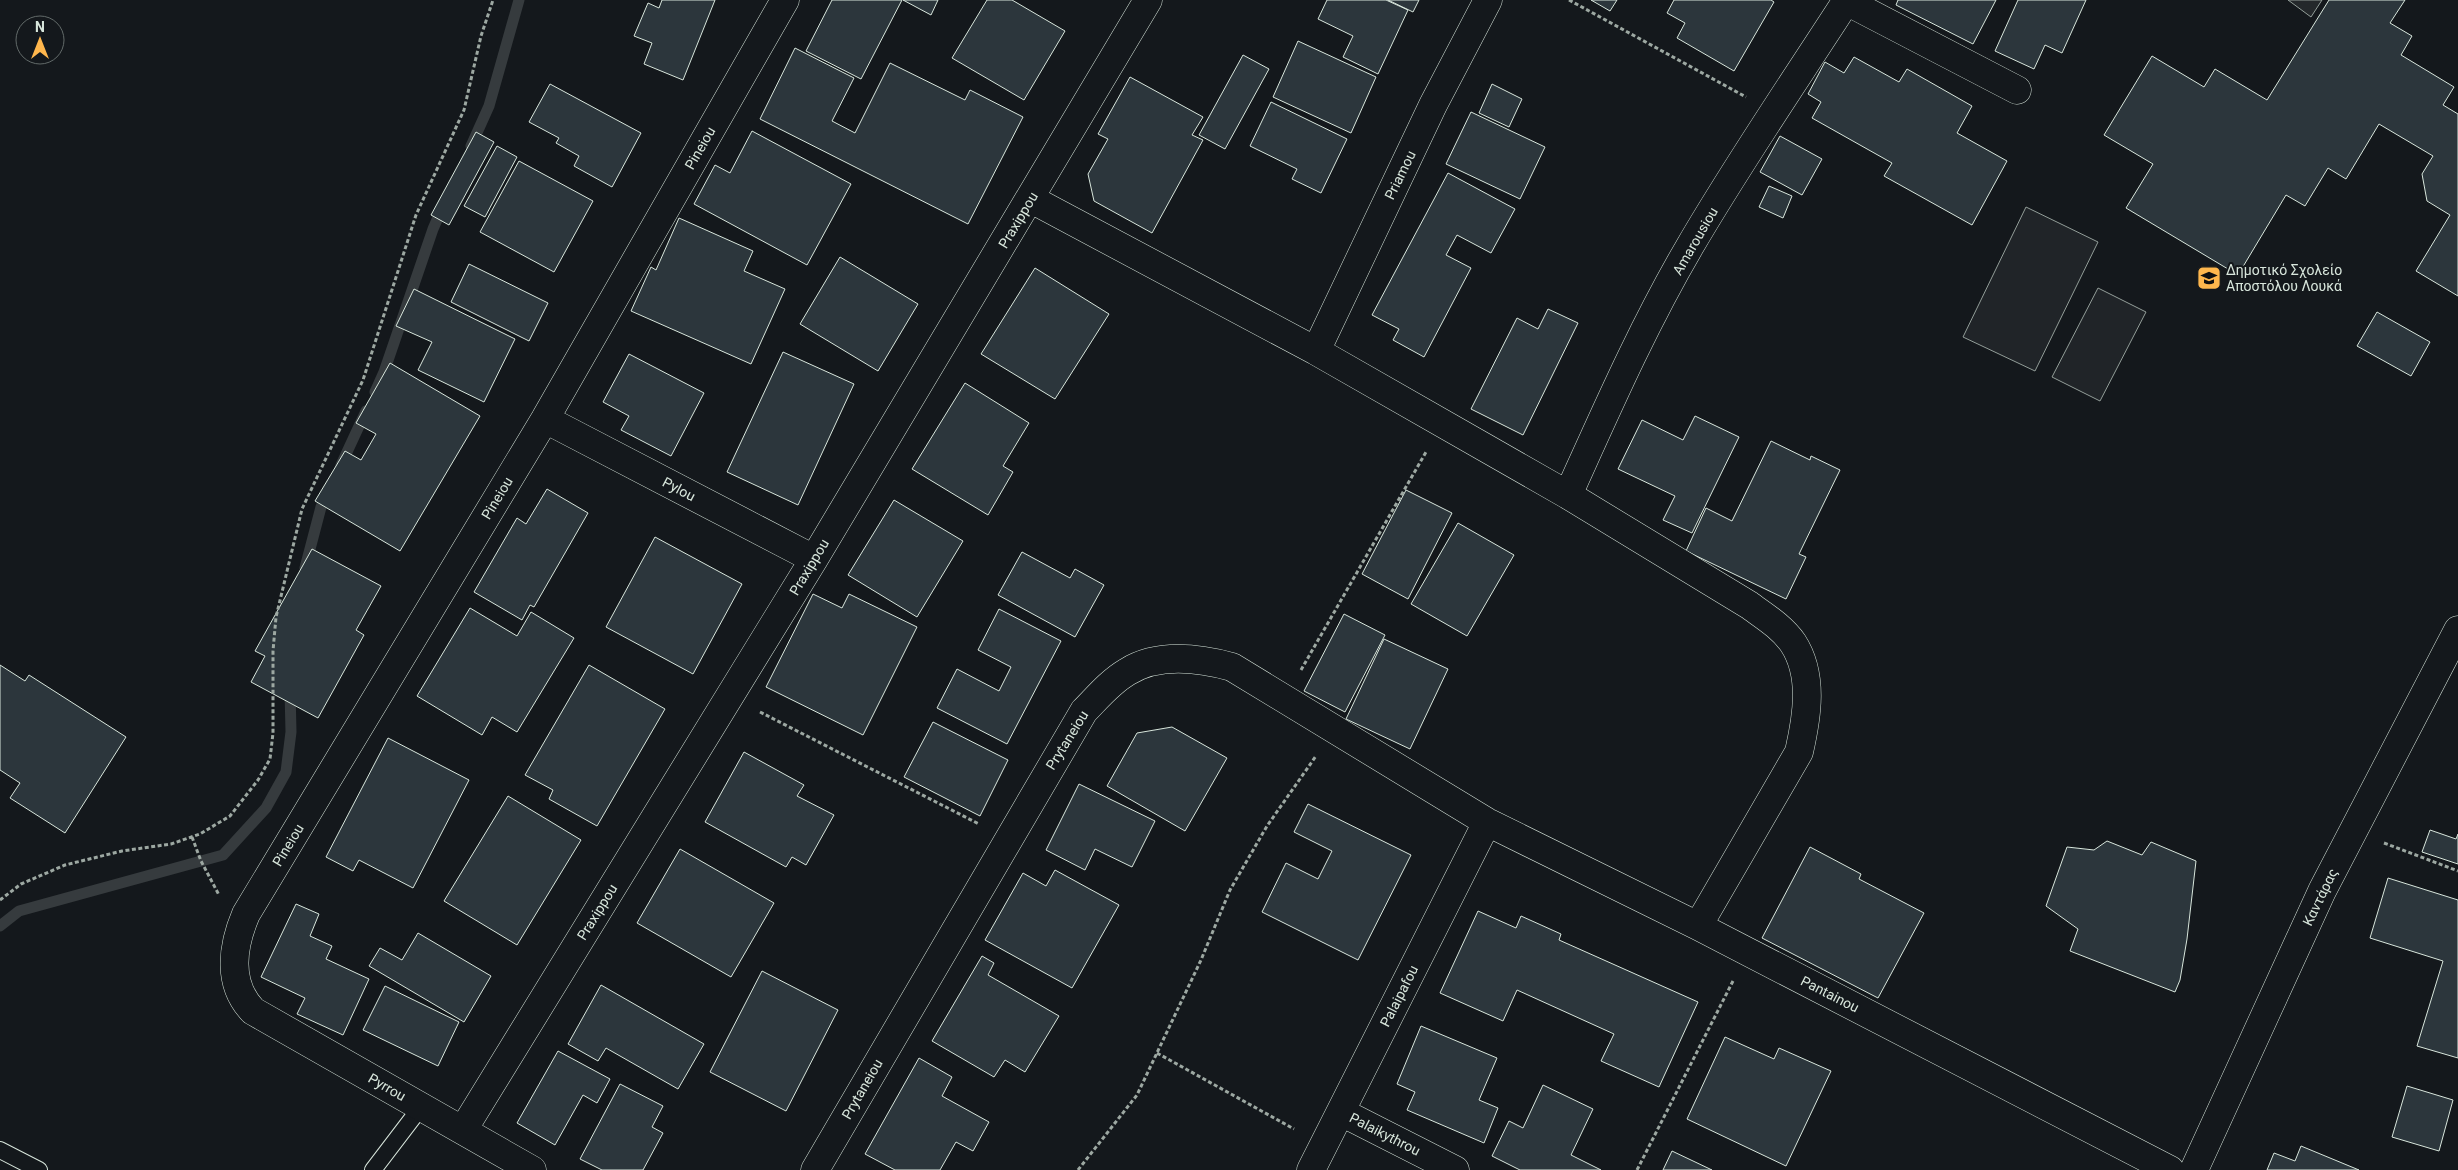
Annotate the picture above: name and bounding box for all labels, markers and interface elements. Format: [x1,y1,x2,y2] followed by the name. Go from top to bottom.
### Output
[15,15,65,65] north arrow
[35,19,45,35] text: N
[681,124,719,172] street label: Pineiou
[1381,148,1419,202] street label: Priamou
[995,189,1041,251] street label: Praxippou
[1669,204,1721,278] street label: Amarousiou
[2226,262,2342,294] place label: Δημοτικό Σχολείο Αποστόλου Λουκά
[2196,265,2222,291] school or university icon: Δημοτικό Σχολείο Αποστόλου Λουκά
[478,474,516,522] street label: Pineiou
[660,474,698,504] street label: Pylou
[786,536,832,598] street label: Praxippou
[1043,707,1091,773] street label: Prytaneiou
[269,821,307,869] street label: Pineiou
[2299,866,2341,928] street label: Καντάρας
[574,881,620,943] street label: Praxippou
[1377,963,1421,1029] street label: Palaipafou
[1798,973,1862,1015] street label: Pantainou
[838,1056,886,1122] street label: Prytaneiou
[365,1070,409,1104] street label: Pyrrou
[1347,1109,1423,1159] street label: Palaikythrou

